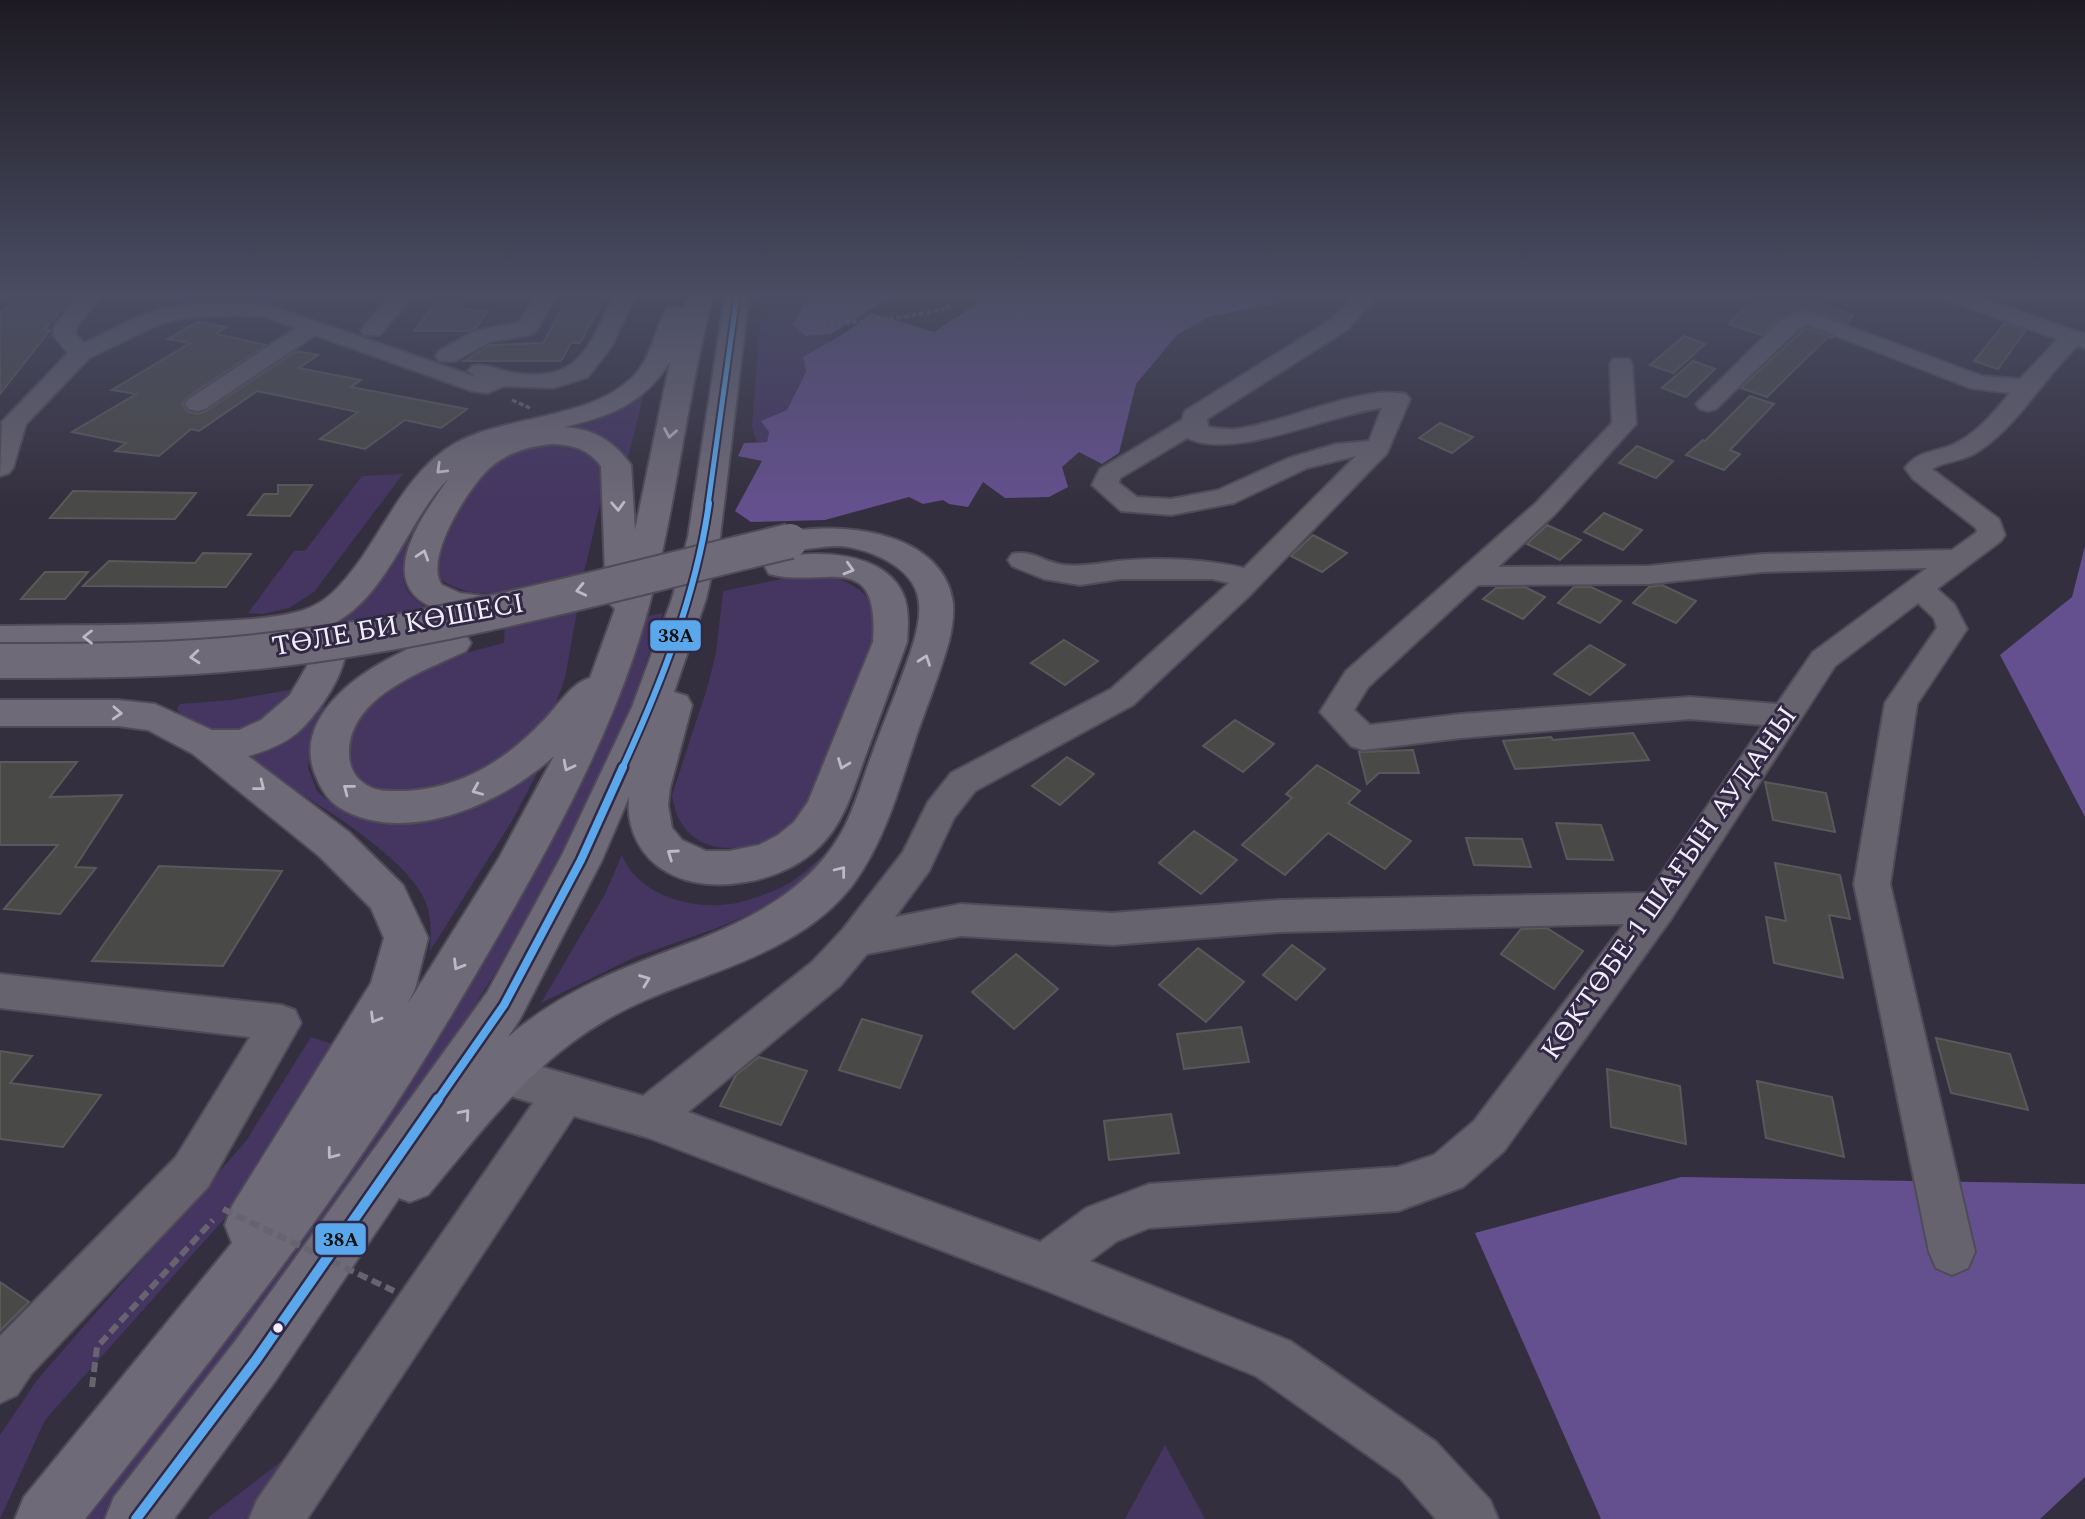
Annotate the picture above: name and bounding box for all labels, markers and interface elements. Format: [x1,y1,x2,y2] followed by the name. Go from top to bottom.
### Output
[663,427,678,439] one-way arrow
[436,460,449,473] one-way arrow
[611,501,626,512] one-way arrow
[414,550,429,562] one-way arrow
[842,560,854,575] one-way arrow
[268,582,528,668] street label: ТӨЛЕ БИ КӨШЕСІ
[575,582,587,596] one-way arrow
[649,619,702,652] line badge: 38А
[658,622,694,651] text: 38А
[82,629,93,645] one-way arrow
[189,649,200,664] one-way arrow
[917,655,931,667] one-way arrow
[1530,697,1808,1069] street label: КӨКТӨБЕ-1 ШАҒЫН АУДАНЫ
[112,706,123,721] one-way arrow
[837,757,851,769] one-way arrow
[563,759,577,771] one-way arrow
[252,778,265,791] one-way arrow
[471,782,484,796] one-way arrow
[343,785,355,798] one-way arrow
[667,849,680,862] one-way arrow
[832,866,845,878] one-way arrow
[453,957,466,970] one-way arrow
[638,974,650,988] one-way arrow
[370,1010,383,1023] one-way arrow
[457,1109,469,1122] one-way arrow
[328,1146,340,1159] one-way arrow
[314,1222,367,1256] line badge: 38А
[323,1226,359,1255] text: 38А
[271,1321,285,1335] unlabelled marker

